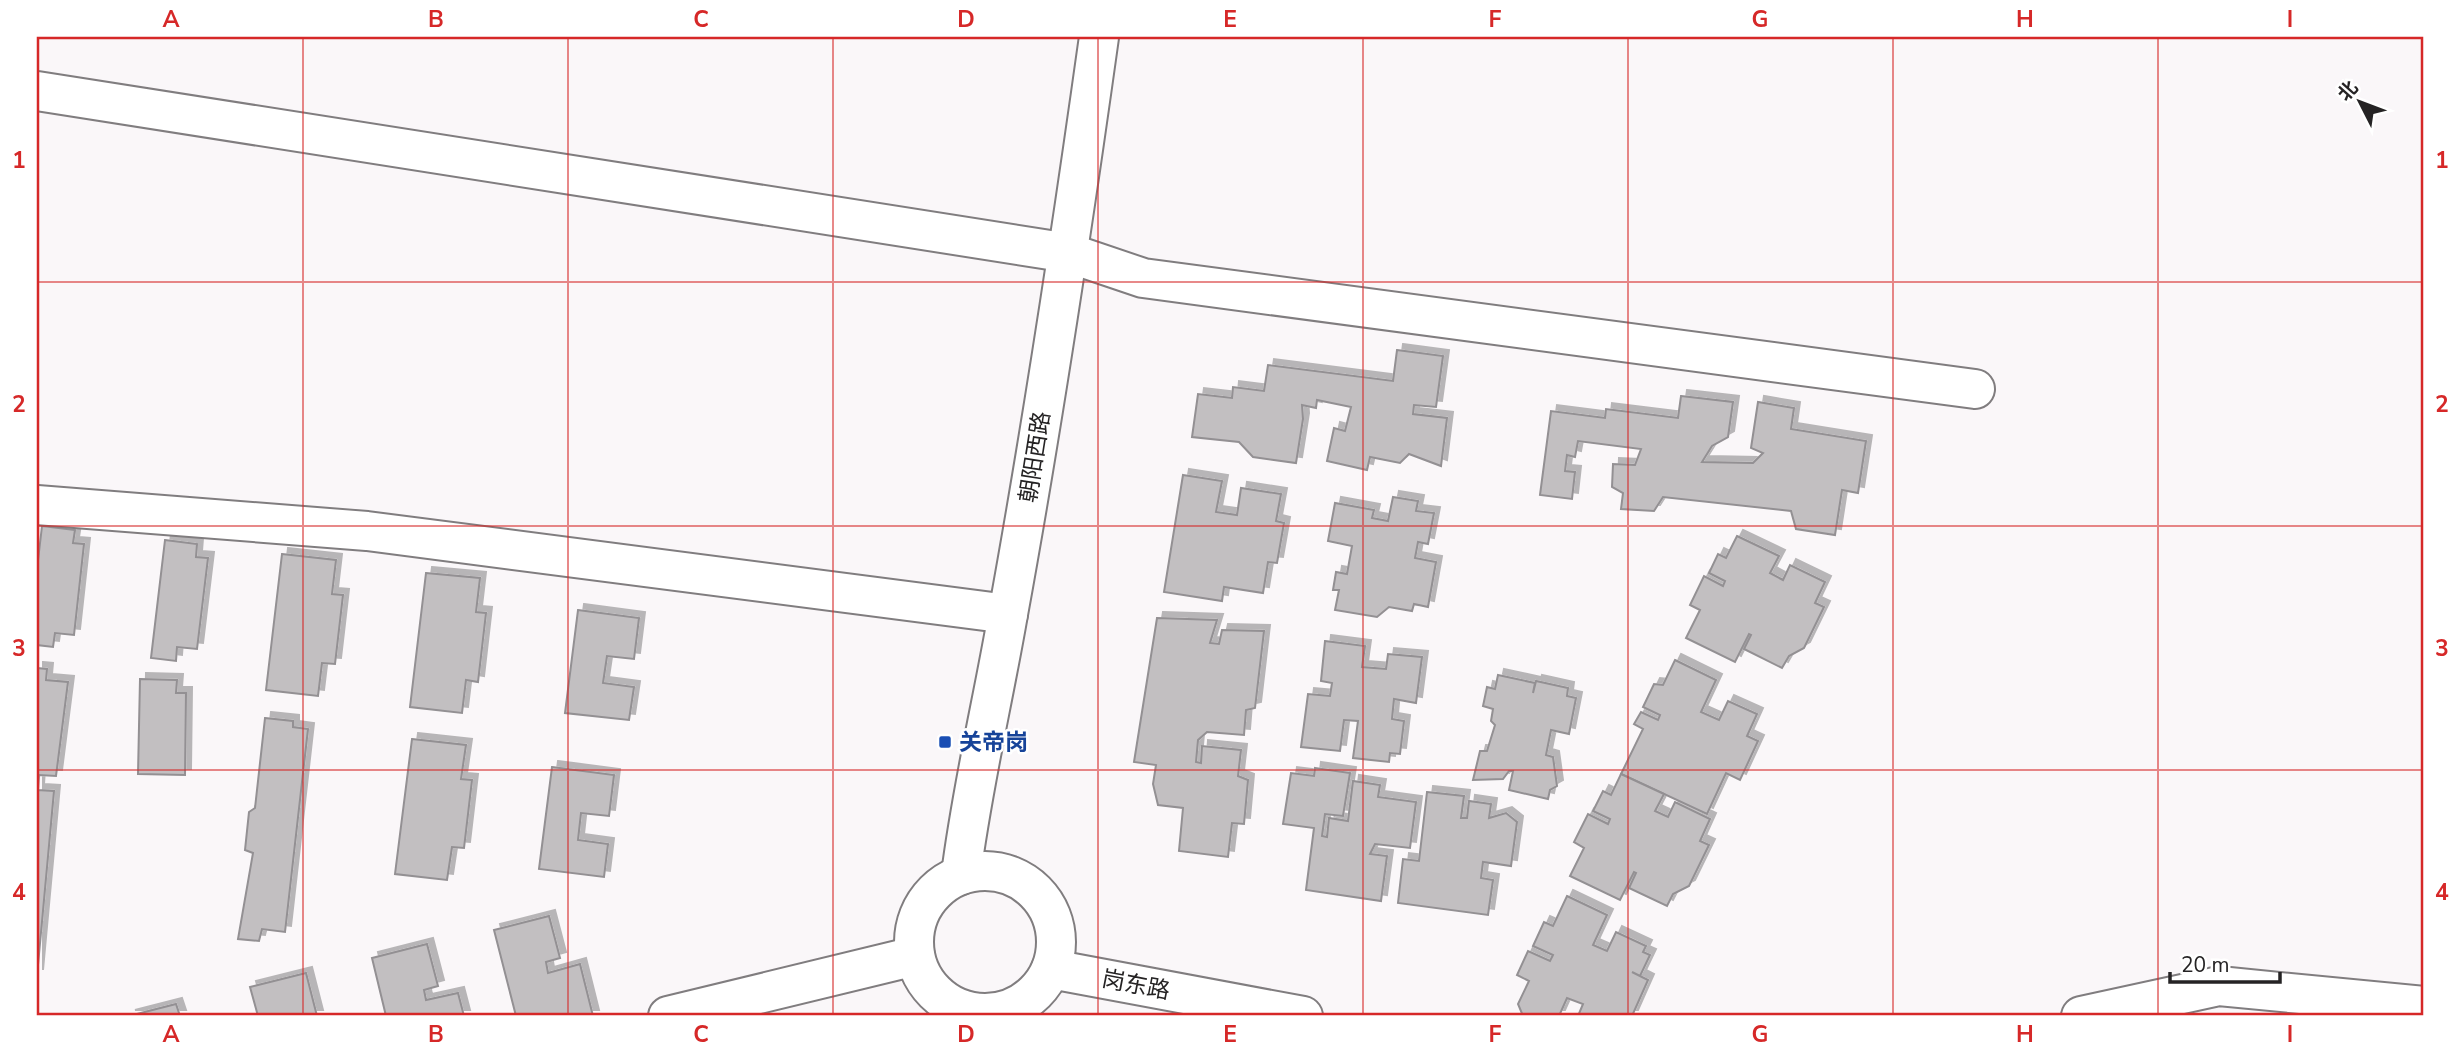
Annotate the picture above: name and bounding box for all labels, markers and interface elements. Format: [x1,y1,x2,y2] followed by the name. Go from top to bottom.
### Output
[162,4,180,35] text: A
[428,4,444,35] text: B
[693,4,709,35] text: C
[957,4,975,35] text: D
[1223,4,1237,35] text: E
[1489,4,1502,35] text: F
[1752,4,1768,35] text: G
[2016,4,2034,35] text: H
[2287,4,2293,35] text: I
[2324,66,2394,136] north arrow
[2332,76,2364,107] text: 北
[12,145,26,176] text: 1
[2435,145,2449,176] text: 1
[12,389,26,420] text: 2
[2435,389,2449,420] text: 2
[1012,409,1058,505] street label: 朝阳西路
[12,633,26,664] text: 3
[2435,633,2449,664] text: 3
[959,727,1028,758] place label: 关帝岗
[937,734,953,750] marker: 关帝岗
[12,877,26,908] text: 4
[2435,877,2449,908] text: 4
[2170,941,2281,985] scale bar
[2181,951,2230,979] text: 20 m
[1099,963,1173,1007] street label: 岗东路
[162,1019,180,1050] text: A
[428,1019,444,1050] text: B
[693,1019,709,1050] text: C
[957,1019,975,1050] text: D
[1223,1019,1237,1050] text: E
[1489,1019,1502,1050] text: F
[1752,1019,1768,1050] text: G
[2016,1019,2034,1050] text: H
[2287,1019,2293,1050] text: I

